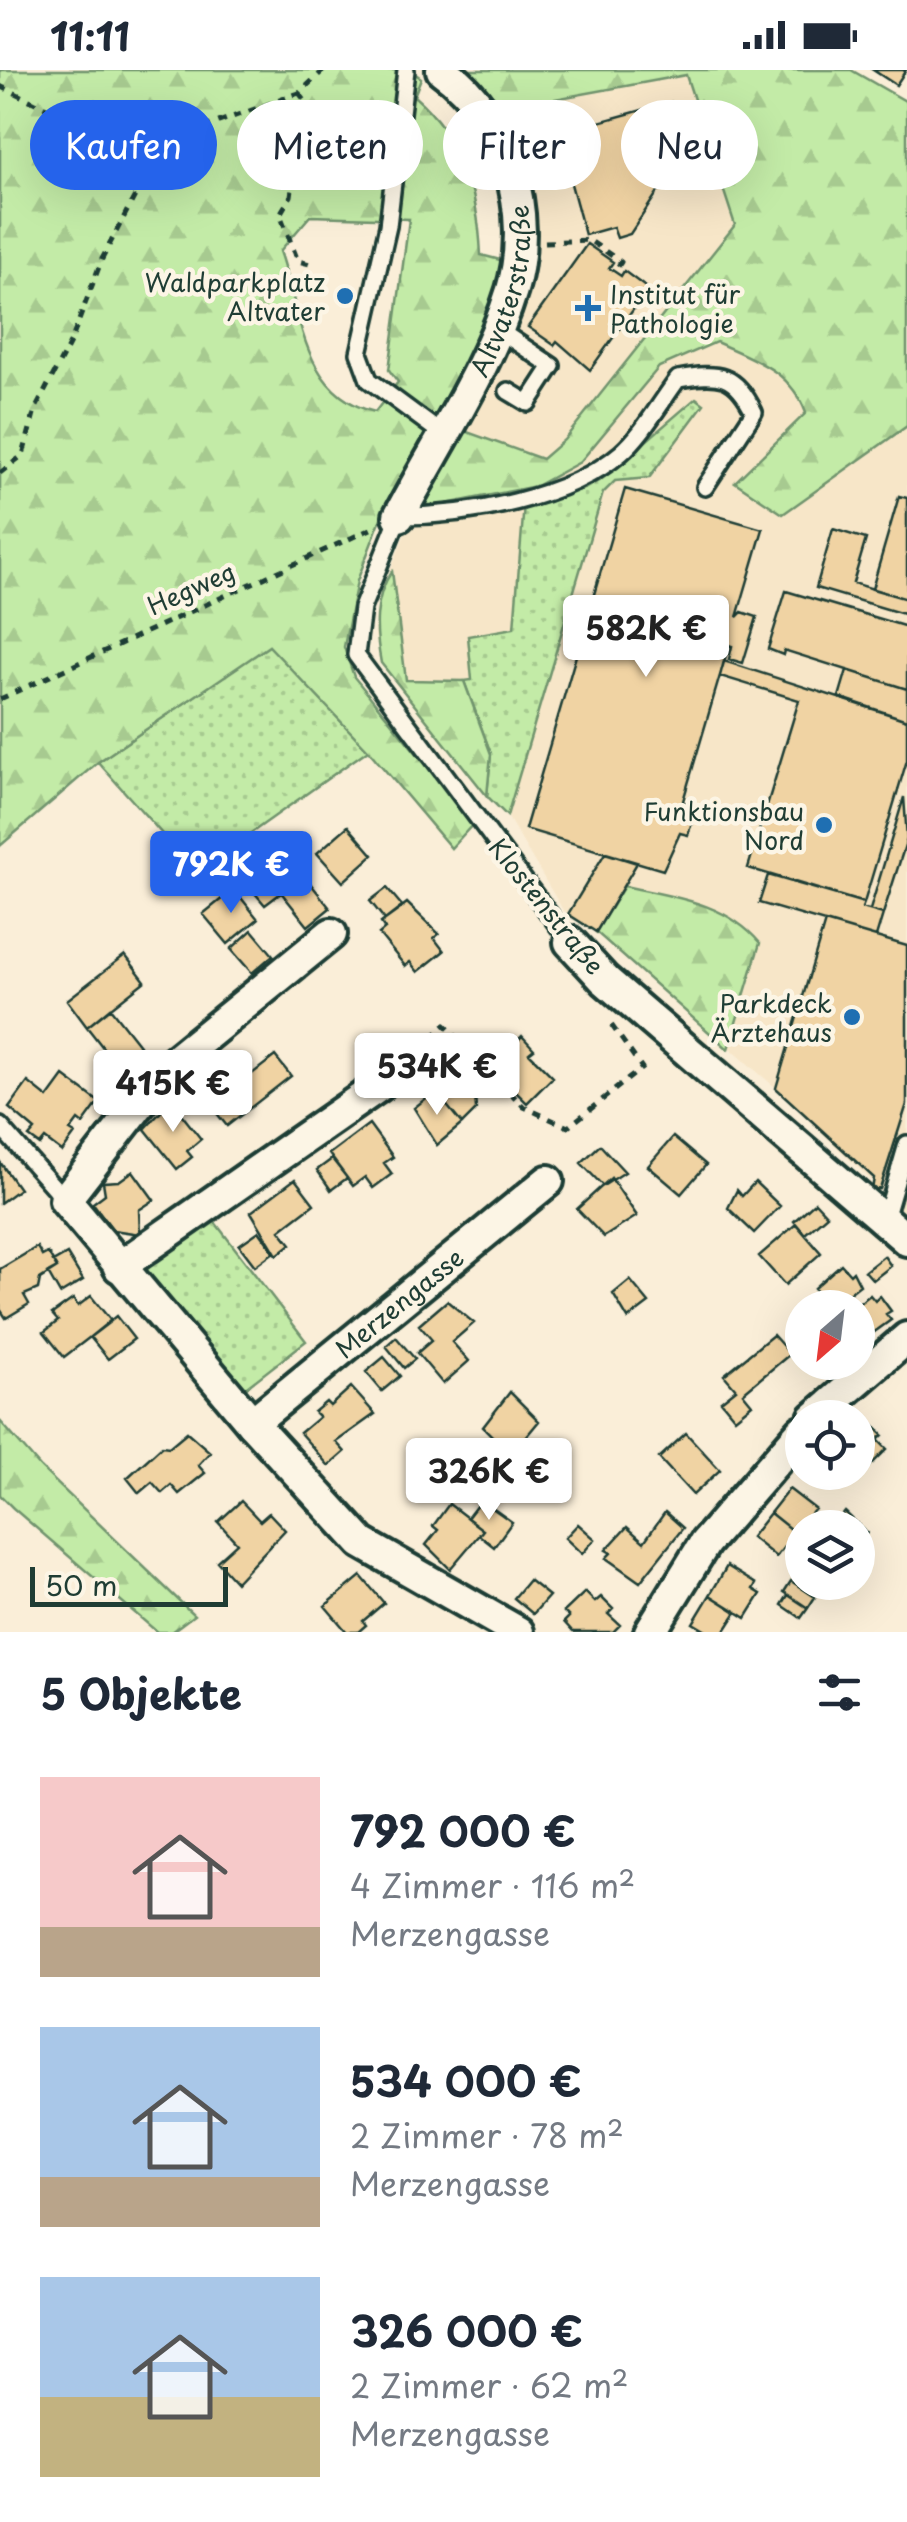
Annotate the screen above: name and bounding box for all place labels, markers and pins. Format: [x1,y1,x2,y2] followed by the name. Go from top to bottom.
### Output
[145,263,325,330] place label: Waldparkplatz Altvater
[610,275,740,342] place label: Institut für Pathologie
[334,285,356,307] marker: Waldparkplatz Altvater
[575,295,601,321] marker: Institut für Pathologie
[565,595,727,680] pin: 582K €
[643,792,804,859] place label: Funktionsbau Nord
[813,814,835,836] marker: Funktionsbau Nord
[150,831,312,916] pin: 792K €
[711,984,832,1051] place label: Parkdeck Ärztehaus
[841,1006,863,1028] marker: Parkdeck Ärztehaus
[356,1033,518,1118] pin: 534K €
[92,1050,254,1135] pin: 415K €
[408,1438,570,1523] pin: 326K €

